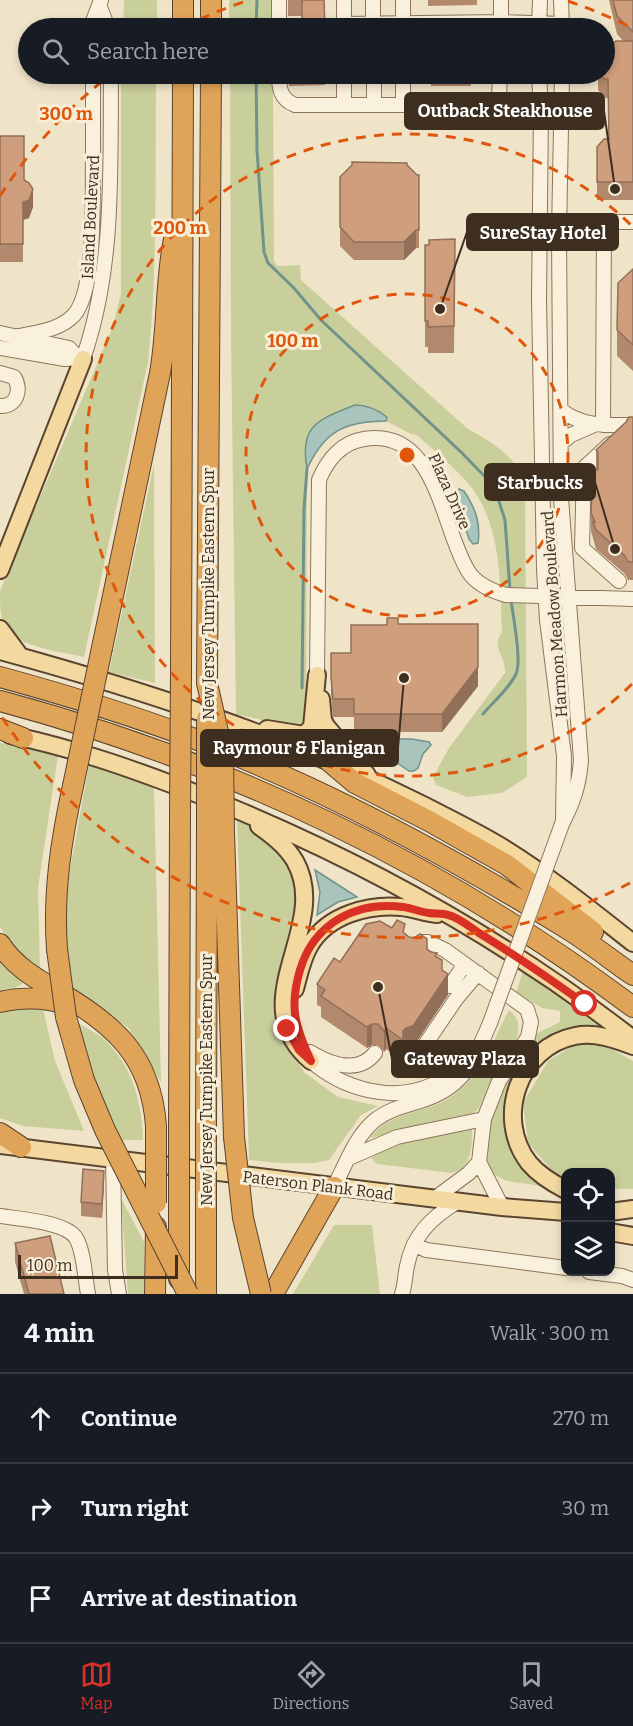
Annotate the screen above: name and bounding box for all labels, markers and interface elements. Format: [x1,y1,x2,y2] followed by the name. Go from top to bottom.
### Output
[18,18,615,84] search box
[39,35,72,68] icon: search
[87,38,209,65] text: Search here
[405,93,604,129] callout: Outback Steakhouse
[417,100,593,122] text: Outback Steakhouse
[39,103,93,125] text: 300 m
[78,154,103,280] street label: Island Boulevard
[467,214,618,250] callout: SureStay Hotel
[153,217,207,239] text: 200 m
[479,222,607,244] text: SureStay Hotel
[267,330,319,352] text: 100 m
[397,445,417,465] centre of rings
[424,450,475,532] street label: Plaza Drive
[485,464,595,500] callout: Starbucks
[199,468,218,720] street label: New Jersey Turnpike Eastern Spur
[497,472,583,494] text: Starbucks
[538,509,571,718] street label: Harmon Meadow Boulevard
[201,730,398,766] callout: Raymour & Flanigan
[213,737,385,759] text: Raymour & Flanigan
[197,954,216,1206] street label: New Jersey Turnpike Eastern Spur
[571,990,597,1016] route start
[273,1015,299,1041] route end
[392,1041,538,1077] callout: Gateway Plaza
[404,1048,526,1070] text: Gateway Plaza
[241,1167,395,1204] street label: Paterson Plank Road
[561,1168,615,1276] map controls
[561,1168,615,1222] button: locate
[561,1222,615,1276] button: layers
[18,1252,178,1280] scale bar
[27,1256,72,1275] text: 100 m
[24,1318,94,1349] text: 4 min
[490,1321,609,1345] text: Walk · 300 m
[24,1402,57,1435] icon: ahead
[81,1405,177,1432] text: Continue
[553,1406,609,1430] text: 270 m
[24,1492,57,1525] icon: right
[81,1495,189,1522] text: Turn right
[562,1496,609,1520] text: 30 m
[24,1582,57,1615] icon: arrive
[81,1585,297,1612] text: Arrive at destination
[80,1658,113,1713] tab: Map
[273,1658,350,1713] tab: Directions
[509,1658,553,1713] tab: Saved

